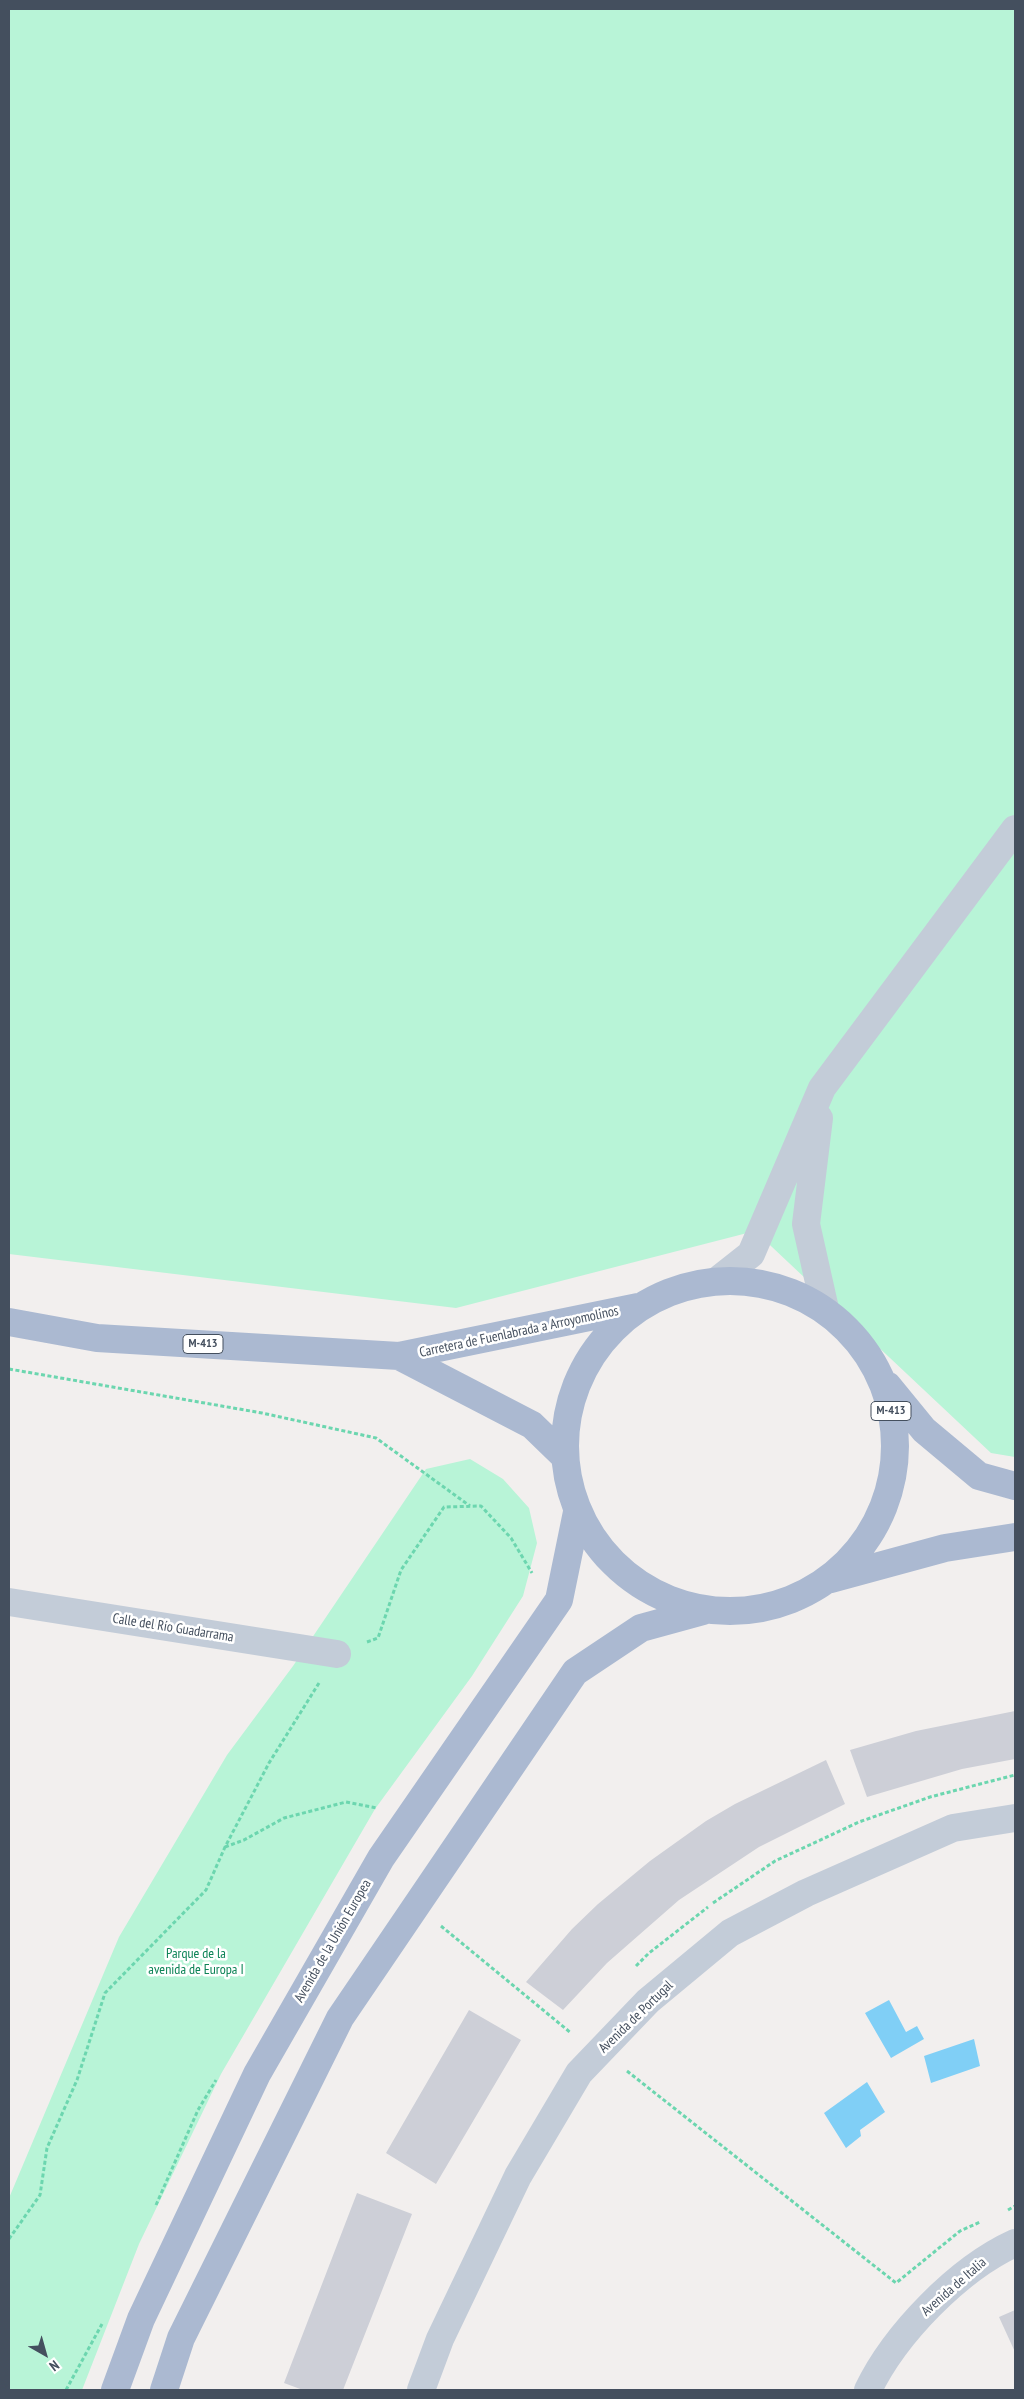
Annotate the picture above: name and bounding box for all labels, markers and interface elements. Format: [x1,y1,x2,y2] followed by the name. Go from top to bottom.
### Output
[418,1303,620,1361] street label: Carretera de Fuenlabrada a Arroyomolinos
[183,1335,223,1354] road number: M-413
[871,1402,911,1420] road number: M-413
[111,1610,235,1646] street label: Calle del Río Guadarrama
[291,1877,375,2005] street label: Avenida de la Unión Europea
[148,1946,244,1978] park label: Parque de la avenida de Europa I
[595,1977,677,2057] street label: Avenida de Portugal
[918,2254,990,2320] street label: Avenida de Italia
[20,2329,70,2379] north arrow
[46,2356,63,2375] text: N

